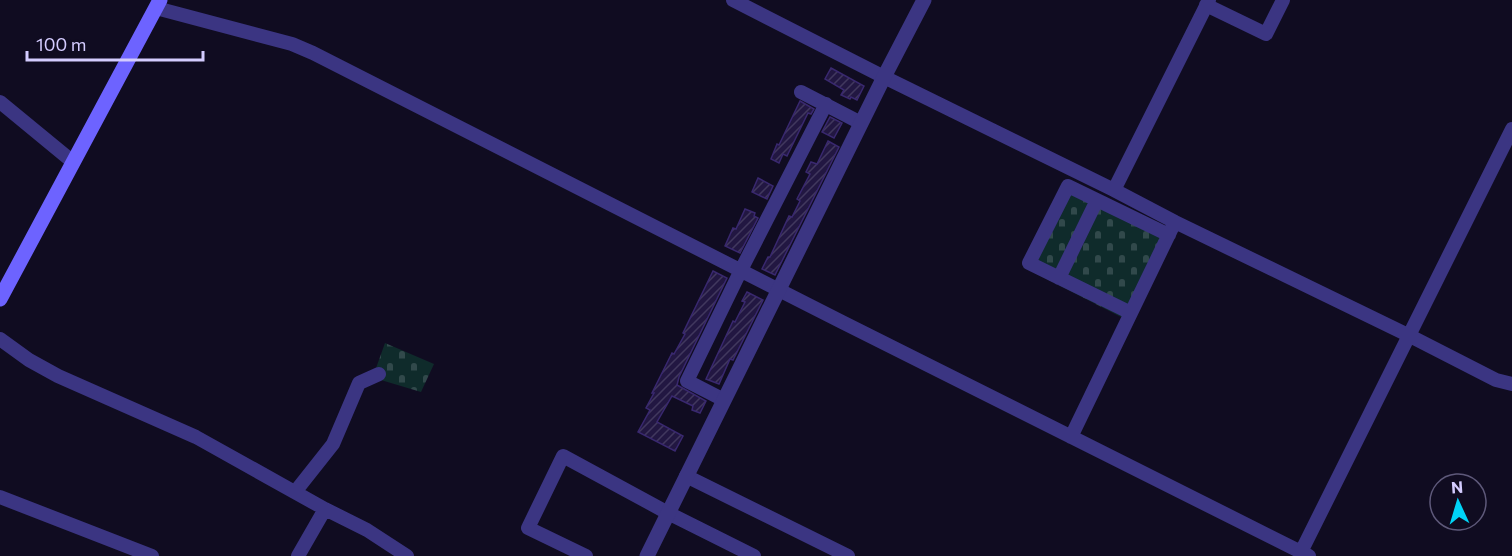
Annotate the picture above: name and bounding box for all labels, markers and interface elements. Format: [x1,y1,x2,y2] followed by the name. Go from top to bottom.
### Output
[27,24,202,62] scale bar
[36,33,86,55] text: 100 m
[1428,472,1488,532] north arrow
[1450,477,1464,496] text: N

